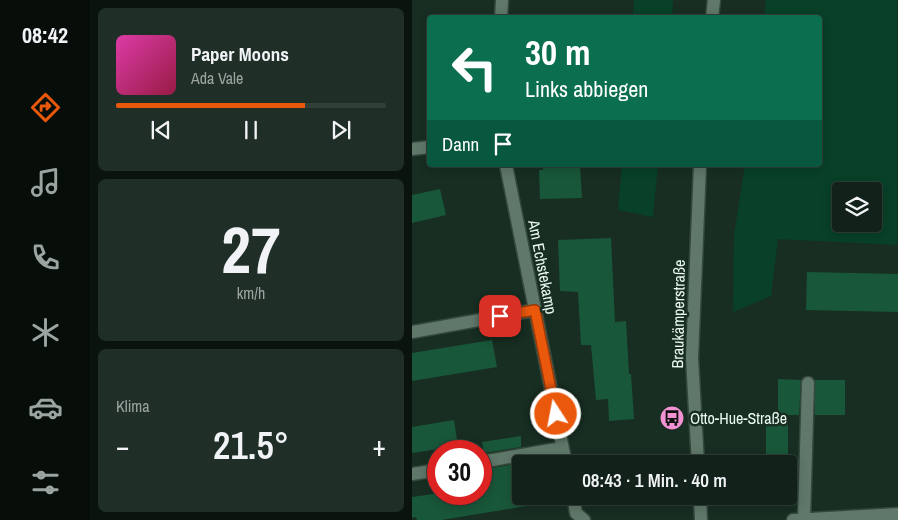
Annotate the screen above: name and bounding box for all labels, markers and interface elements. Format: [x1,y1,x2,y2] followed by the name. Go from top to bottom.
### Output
[22,20,68,50] text: 08:42
[525,29,590,76] text: 30 m
[442,35,507,100] icon: left
[191,41,289,67] text: Paper Moons
[191,67,243,89] text: Ada Vale
[525,74,648,104] text: Links abbiegen
[28,90,63,125] icon: directions
[147,116,175,144] icon: previous
[237,116,265,144] icon: pause
[327,116,355,144] icon: next
[489,130,517,158] icon: arrive
[442,131,479,157] text: Dann
[28,165,63,200] icon: music
[832,182,882,232] map controls
[832,182,882,232] button: layers
[221,206,281,293] text: 27
[523,217,563,316] street label: Am Echstekamp
[28,240,63,275] icon: phone
[666,259,690,369] street label: Braukämperstraße
[237,282,265,304] text: km/h
[479,295,521,337] pin
[486,302,514,330] icon: arrive
[28,315,63,350] icon: climate
[529,387,581,439] position arrow
[28,390,63,425] icon: car
[116,395,150,417] text: Klima
[659,405,685,431] bus stop icon: Otto-Hue-Straße
[690,407,787,429] place label: Otto-Hue-Straße
[213,420,289,471] text: 21.5°
[116,427,129,465] text: −
[373,427,386,465] text: +
[427,440,492,505] speed limit sign: 30
[28,465,63,500] icon: filters
[582,467,727,493] text: 08:43 · 1 Min. · 40 m

